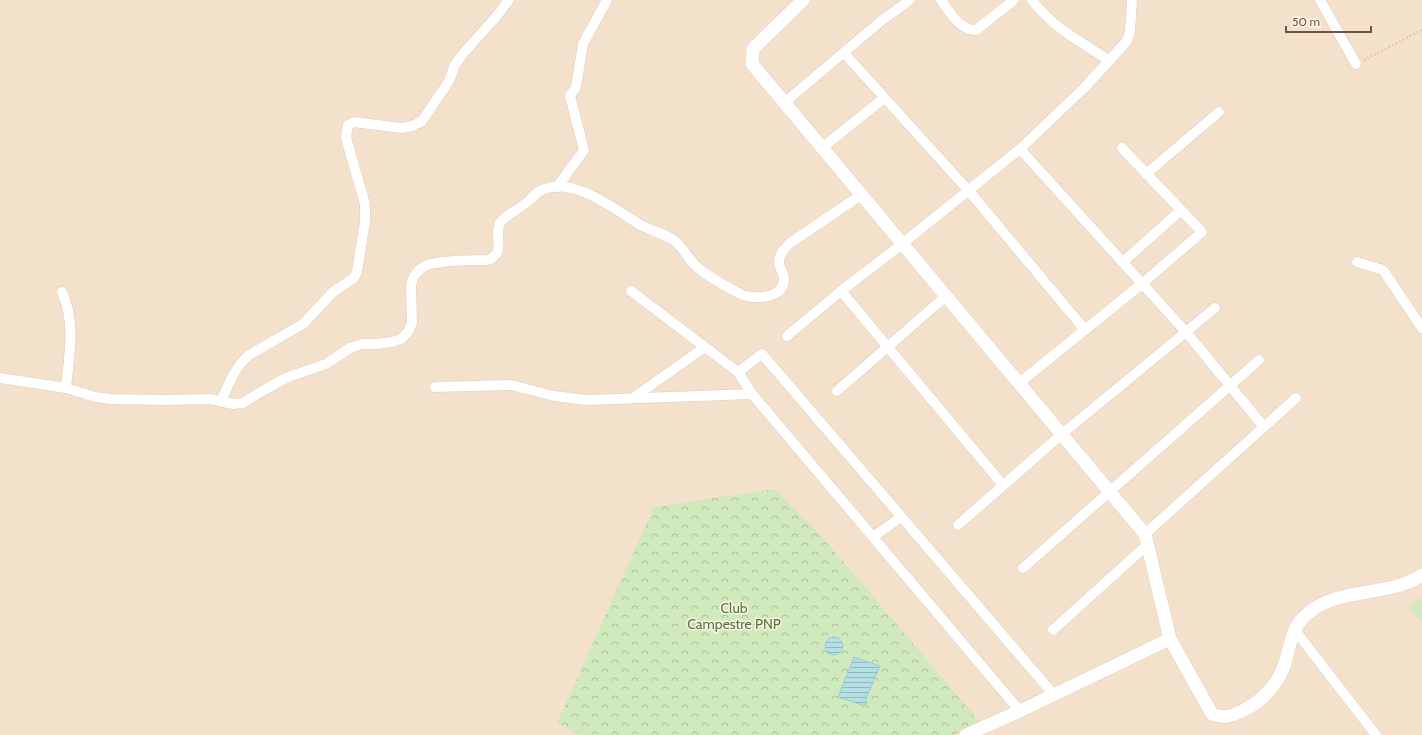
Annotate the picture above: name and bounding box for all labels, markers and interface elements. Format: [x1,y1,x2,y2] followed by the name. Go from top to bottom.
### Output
[1286,8,1371,34] scale bar
[1292,14,1320,29] text: 50 m
[687,599,781,633] park label: Club Campestre PNP

